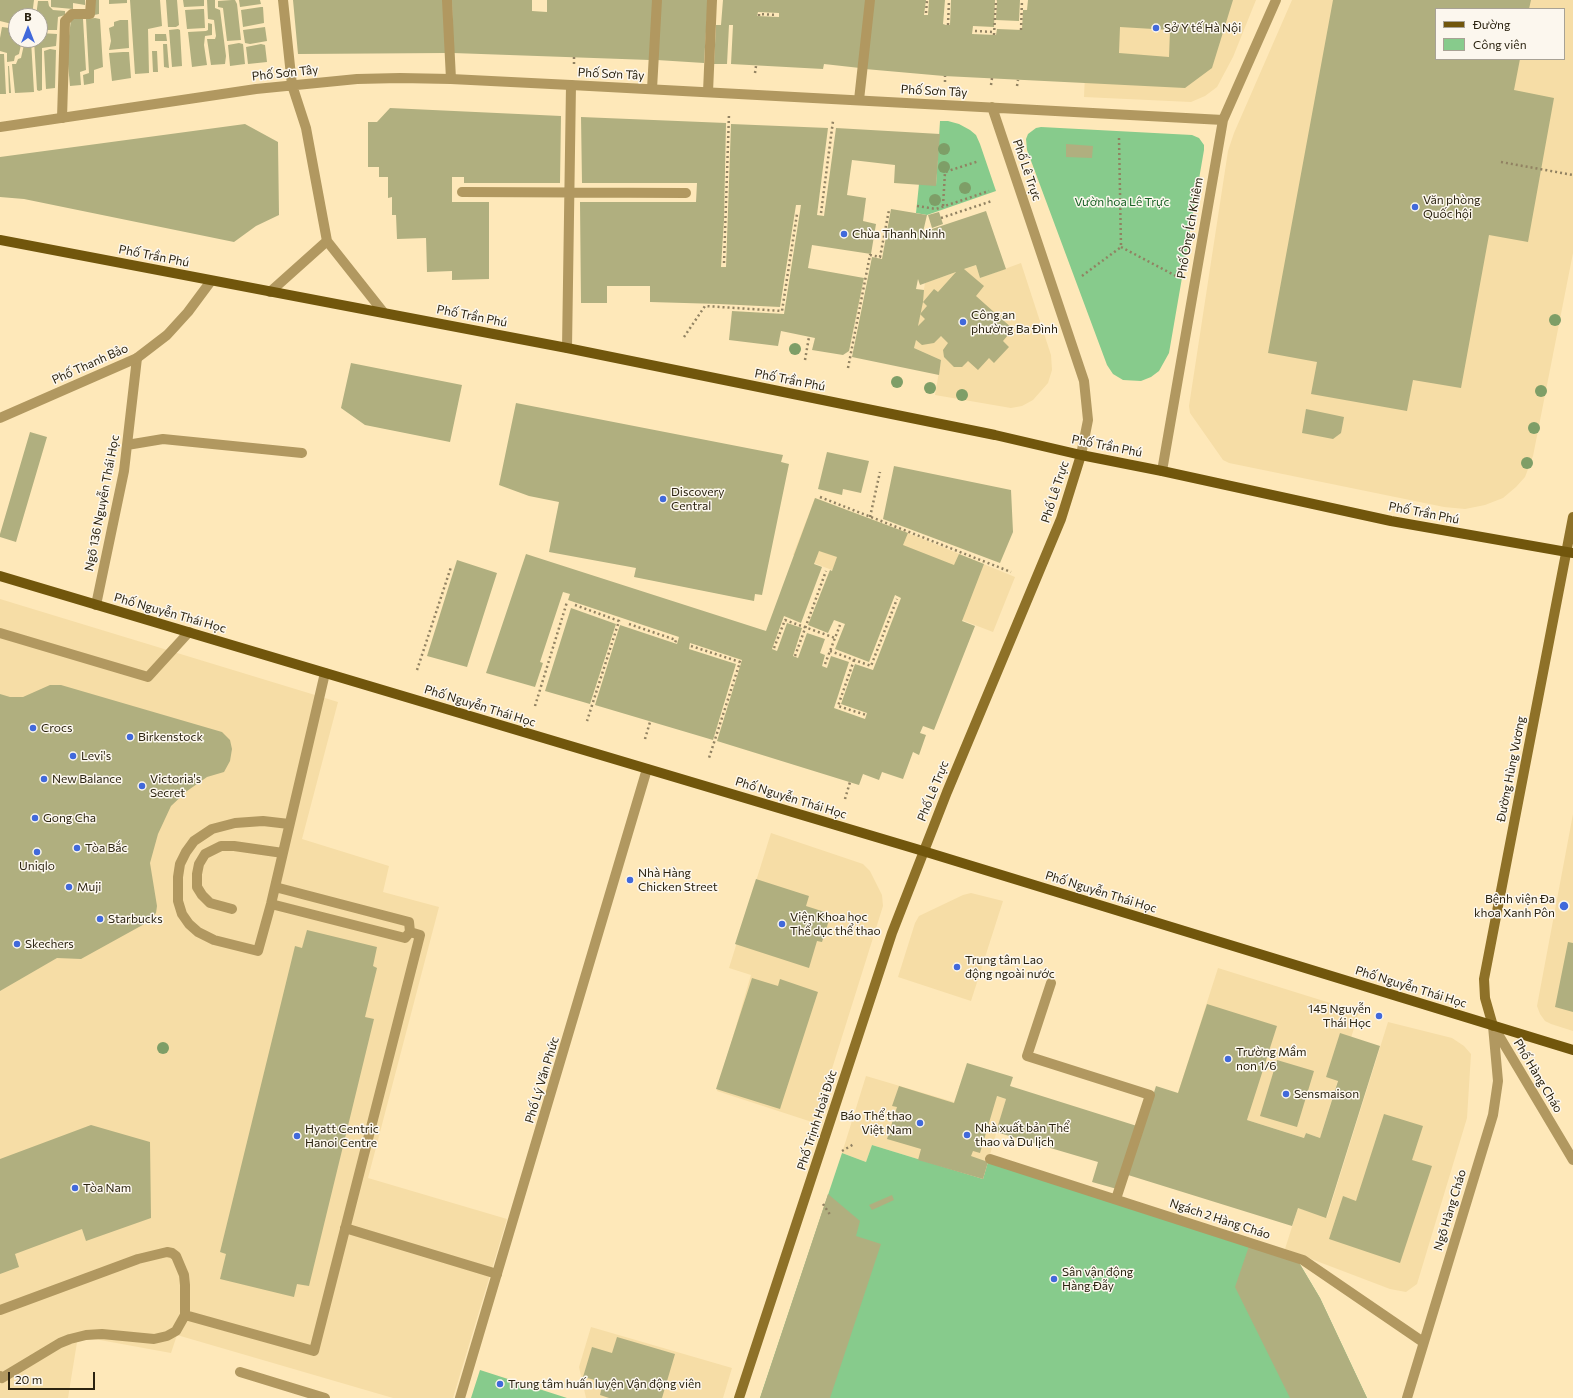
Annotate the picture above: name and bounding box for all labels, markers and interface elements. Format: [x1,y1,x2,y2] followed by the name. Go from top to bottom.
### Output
[8,8,48,48] north arrow
[1435,8,1565,60] legend
[24,10,32,23] text: B
[1473,17,1510,31] text: Đường
[1164,21,1241,35] place label: Sở Y tế Hà Nội
[1151,23,1161,33] marker: Sở Y tế Hà Nội
[1473,37,1527,51] text: Công viên
[251,62,319,84] street label: Phố Sơn Tây
[577,65,645,83] street label: Phố Sơn Tây
[900,82,968,100] street label: Phố Sơn Tây
[1010,137,1044,203] street label: Phố Lê Trực
[1174,176,1206,280] street label: Phố Ông Ích Khiêm
[1423,193,1481,221] place label: Văn phòng Quốc hội
[1074,195,1170,209] park label: Vườn hoa Lê Trực
[1410,202,1420,212] marker: Văn phòng Quốc hội
[852,227,945,241] place label: Chùa Thanh Ninh
[839,229,849,239] marker: Chùa Thanh Ninh
[117,242,191,270] street label: Phố Trần Phú
[435,302,509,330] street label: Phố Trần Phú
[971,308,1058,336] place label: Công an phường Ba Đình
[958,317,968,327] marker: Công an phường Ba Đình
[50,341,130,387] street label: Phố Thanh Bảo
[753,366,827,394] street label: Phố Trần Phú
[1070,432,1144,460] street label: Phố Trần Phú
[82,434,122,572] street label: Ngõ 136 Nguyễn Thái Học
[1038,459,1072,525] street label: Phố Lê Trực
[671,485,725,513] place label: Discovery Central
[658,494,668,504] marker: Discovery Central
[1387,499,1461,527] street label: Phố Trần Phú
[112,590,228,636] street label: Phố Nguyễn Thái Học
[422,682,538,730] street label: Phố Nguyễn Thái Học
[1494,715,1528,823] street label: Đường Hùng Vương
[41,721,72,735] place label: Crocs
[28,723,38,733] marker: Crocs
[138,730,203,744] place label: Birkenstock
[125,732,135,742] marker: Birkenstock
[81,749,111,763] place label: Levi's
[68,751,78,761] marker: Levi's
[914,758,952,824] street label: Phố Lê Trực
[52,772,122,786] place label: New Balance
[150,772,201,800] place label: Victoria's Secret
[39,774,49,784] marker: New Balance
[733,774,849,822] street label: Phố Nguyễn Thái Học
[137,781,147,791] marker: Victoria's Secret
[43,811,96,825] place label: Gong Cha
[30,813,40,823] marker: Gong Cha
[85,841,127,855] place label: Tòa Bắc
[72,843,82,853] marker: Tòa Bắc
[32,847,42,857] marker: Uniqlo
[19,859,55,873] place label: Uniqlo
[638,866,718,894] place label: Nhà Hàng Chicken Street
[1043,868,1159,916] street label: Phố Nguyễn Thái Học
[625,875,635,885] marker: Nhà Hàng Chicken Street
[77,880,101,894] place label: Muji
[64,882,74,892] marker: Muji
[1474,892,1555,920] place label: Bệnh viện Đa khoa Xanh Pôn
[1558,900,1570,912] marker: Bệnh viện Đa khoa Xanh Pôn
[790,910,881,938] place label: Viện Khoa học Thể dục thể thao
[108,912,163,926] place label: Starbucks
[95,914,105,924] marker: Starbucks
[777,919,787,929] marker: Viện Khoa học Thể dục thể thao
[25,937,74,951] place label: Skechers
[12,939,22,949] marker: Skechers
[965,953,1055,981] place label: Trung tâm Lao động ngoài nước
[952,962,962,972] marker: Trung tâm Lao động ngoài nước
[1353,963,1469,1011] street label: Phố Nguyễn Thái Học
[1308,1002,1371,1030] place label: 145 Nguyễn Thái Học
[1374,1011,1384,1021] marker: 145 Nguyễn Thái Học
[522,1035,562,1125] street label: Phố Lý Văn Phức
[1510,1037,1566,1115] street label: Phố Hàng Cháo
[1236,1045,1306,1073] place label: Trường Mầm non 1/6
[1223,1054,1233,1064] marker: Trường Mầm non 1/6
[794,1068,840,1172] street label: Phố Trịnh Hoài Đức
[1294,1087,1359,1101] place label: Sensmaison
[1281,1089,1291,1099] marker: Sensmaison
[840,1109,912,1137] place label: Báo Thể thao Việt Nam
[915,1118,925,1128] marker: Báo Thể thao Việt Nam
[975,1121,1069,1149] place label: Nhà xuất bản Thể thao và Du lịch
[305,1122,379,1150] place label: Hyatt Centric Hanoi Centre
[962,1130,972,1140] marker: Nhà xuất bản Thể thao và Du lịch
[292,1131,302,1141] marker: Hyatt Centric Hanoi Centre
[1431,1168,1469,1252] street label: Ngõ Hàng Cháo
[83,1181,131,1195] place label: Tòa Nam
[70,1183,80,1193] marker: Tòa Nam
[1168,1196,1272,1242] street label: Ngách 2 Hàng Cháo
[1062,1265,1133,1293] place label: Sân vận động Hàng Đẫy
[1049,1274,1059,1284] marker: Sân vận động Hàng Đẫy
[10,1364,97,1390] scale bar
[15,1372,42,1386] text: 20 m
[508,1377,701,1391] place label: Trung tâm huấn luyện Vận động viên
[495,1379,505,1389] marker: Trung tâm huấn luyện Vận động viên

